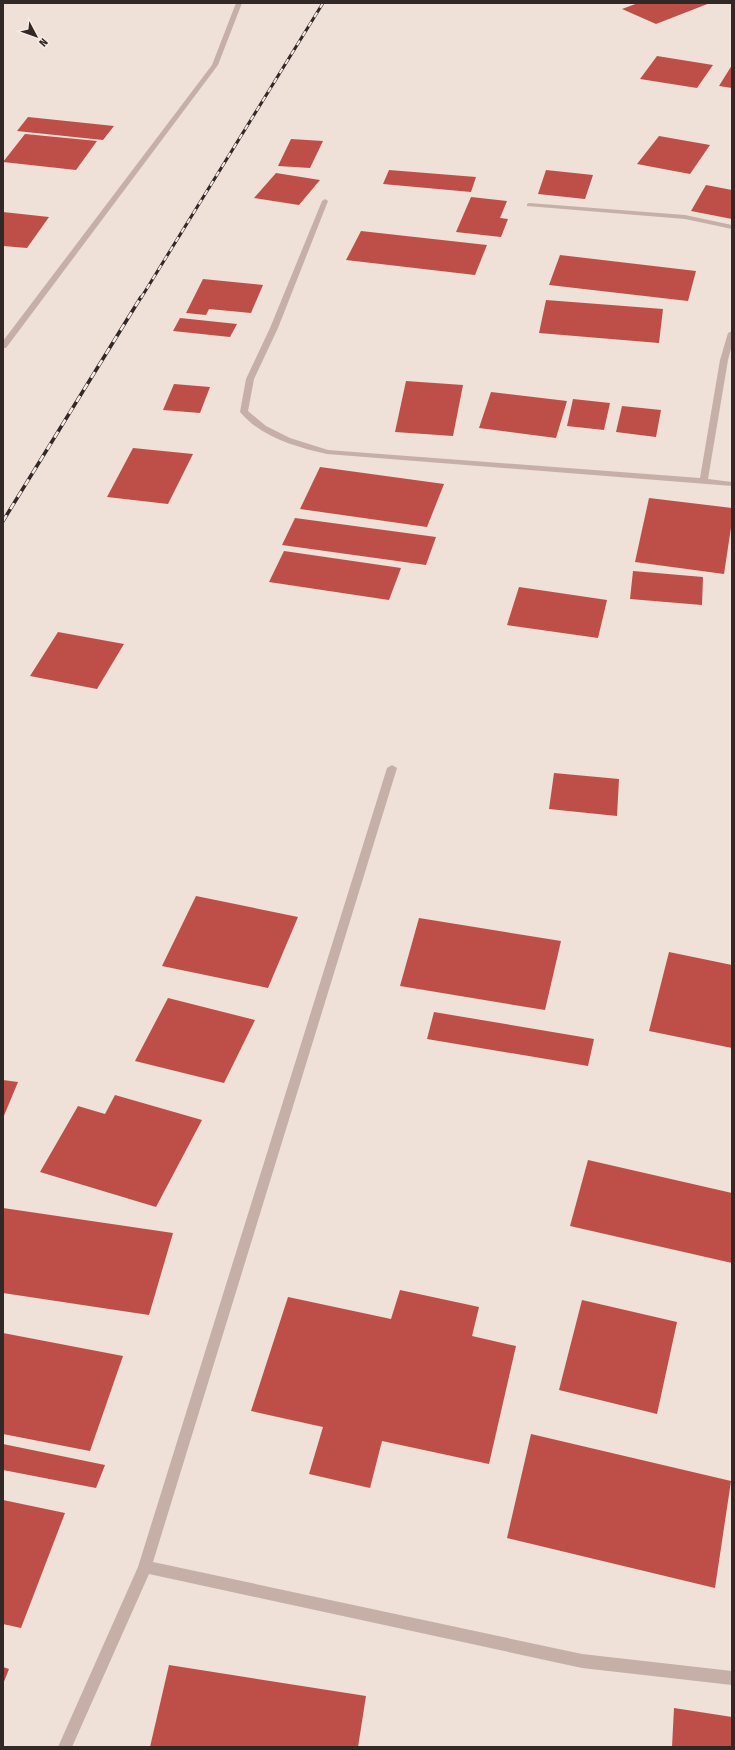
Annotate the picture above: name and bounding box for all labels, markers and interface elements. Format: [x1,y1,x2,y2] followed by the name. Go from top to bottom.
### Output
[16,16,56,56] north arrow
[36,35,50,49] text: N

